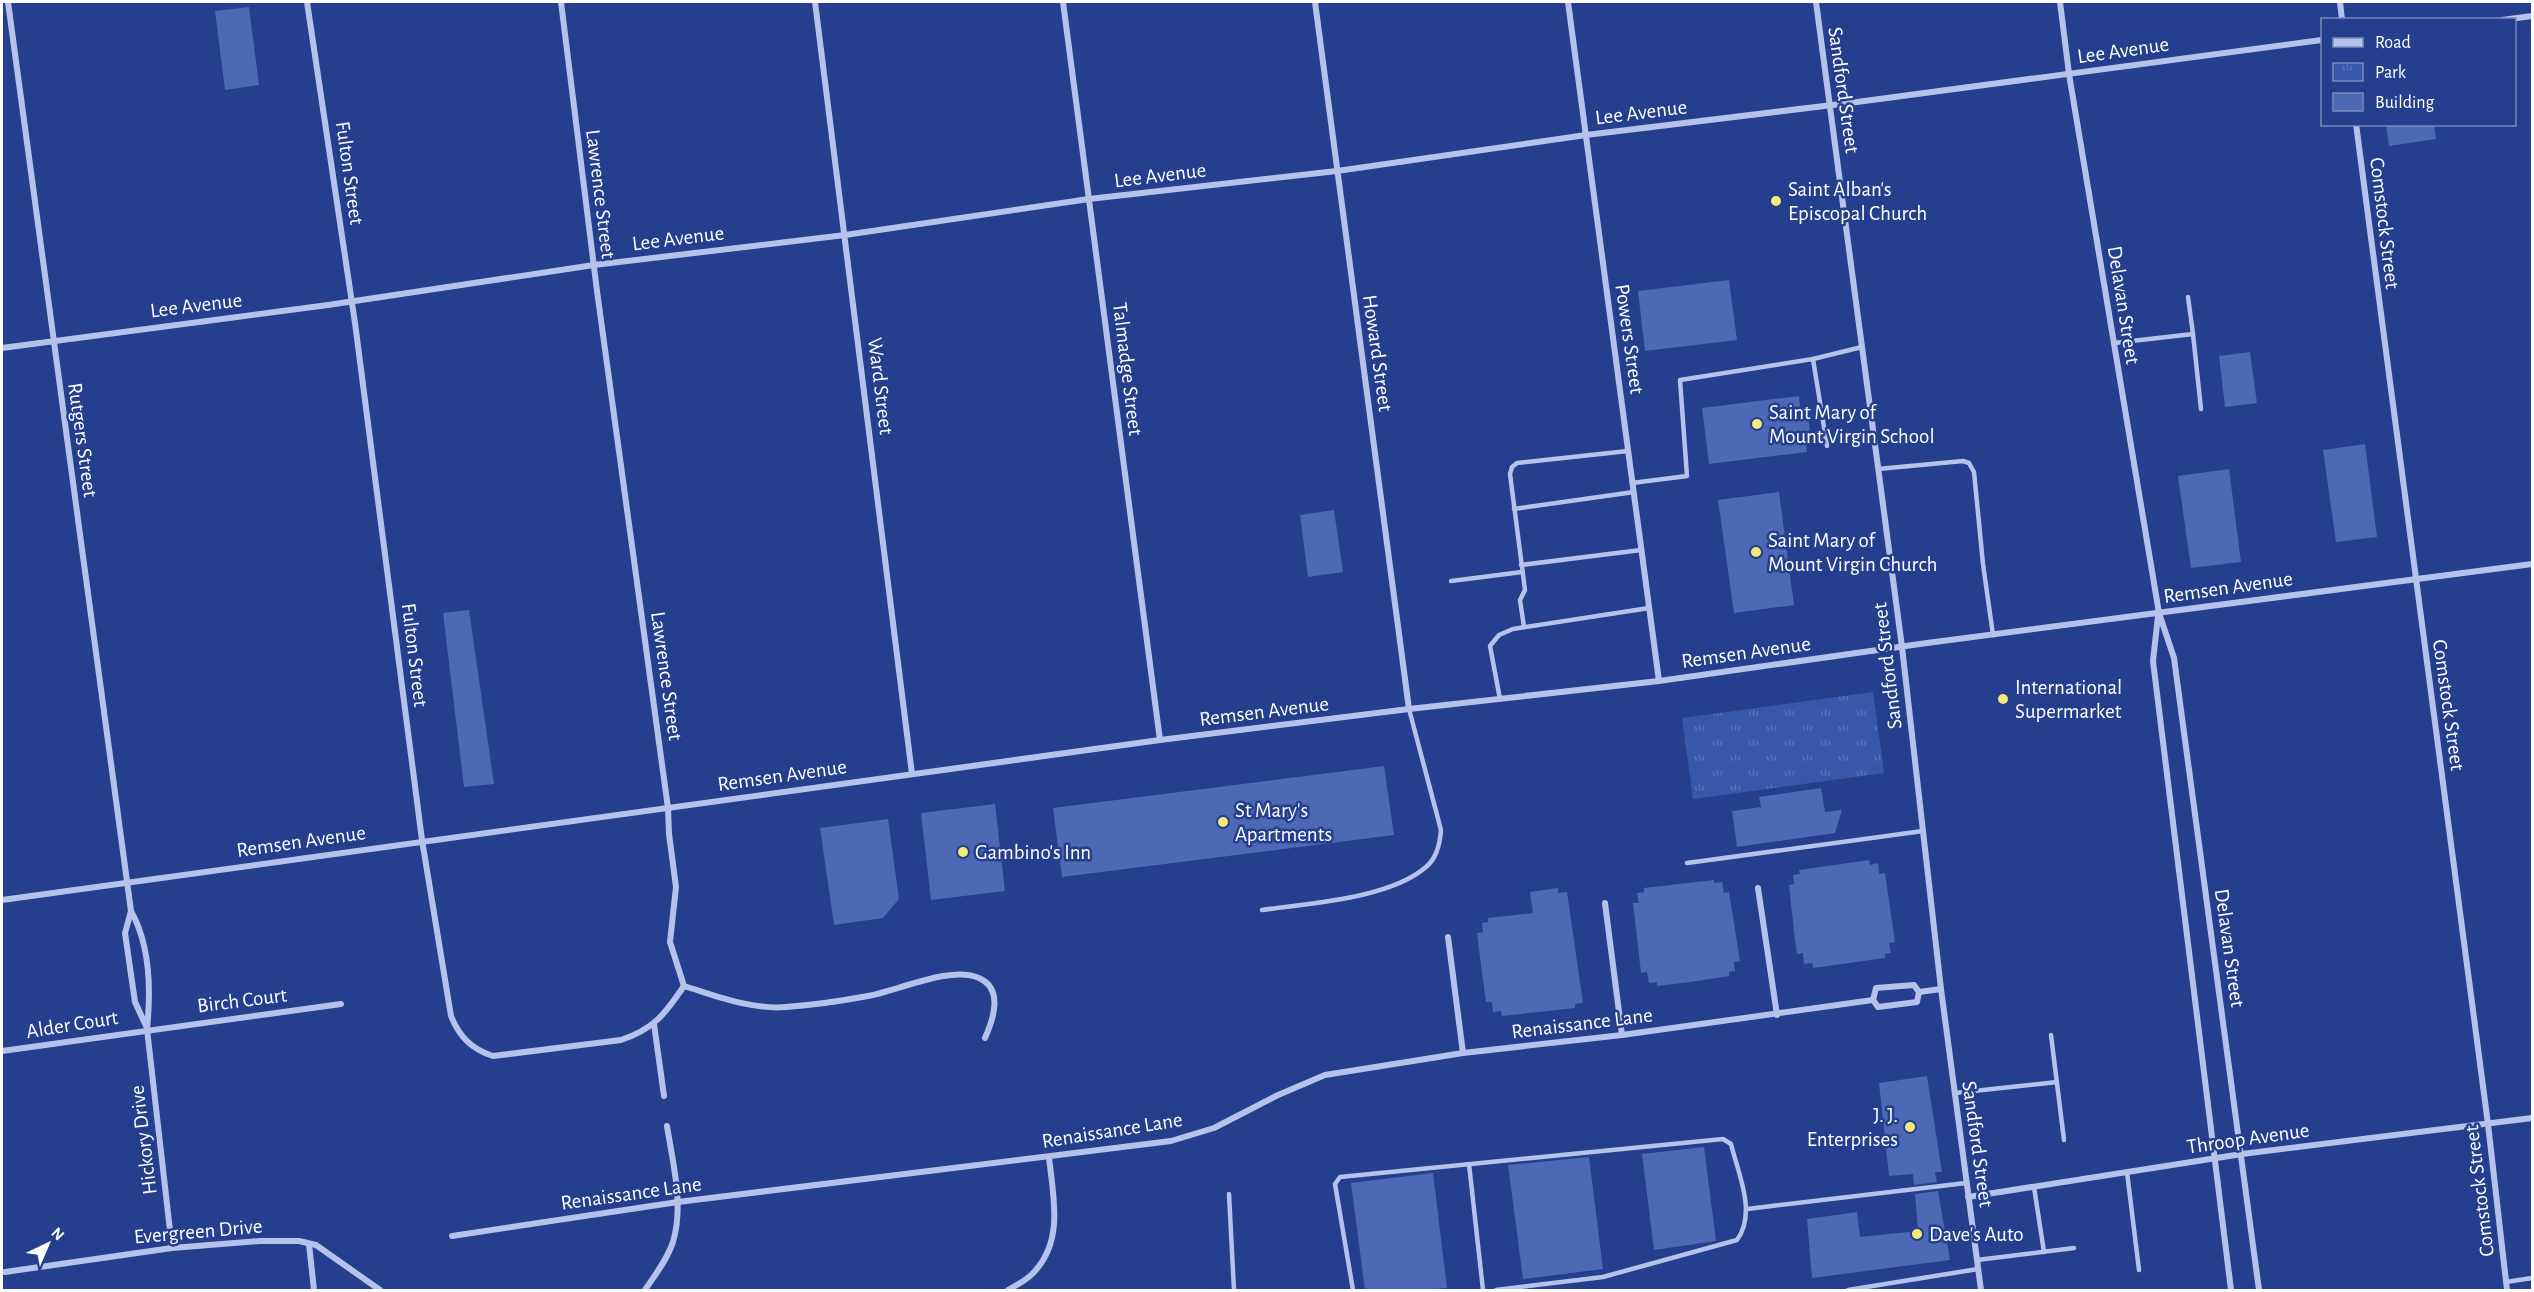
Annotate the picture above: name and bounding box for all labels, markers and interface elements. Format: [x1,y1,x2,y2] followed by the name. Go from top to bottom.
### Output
[2321,18,2516,126] legend
[1824,26,1863,155] street label: Sandford Street
[2076,34,2170,67] street label: Lee Avenue
[2375,34,2411,52] text: Road
[2375,64,2407,82] text: Park
[2375,94,2435,112] text: Building
[1594,96,1688,129] street label: Lee Avenue
[332,120,367,226] street label: Fulton Street
[582,128,619,260] street label: Lawrence Street
[2366,156,2403,290] street label: Comstock Street
[1113,159,1207,192] street label: Lee Avenue
[1788,179,1927,224] place label: Saint Alban's Episcopal Church
[1769,194,1783,208] marker: Saint Alban's Episcopal Church
[631,222,725,255] street label: Lee Avenue
[2104,244,2143,366] street label: Delavan Street
[1611,283,1648,396] street label: Powers Street
[149,289,243,322] street label: Lee Avenue
[1359,293,1396,413] street label: Howard Street
[1109,301,1146,437] street label: Talmadge Street
[864,336,897,436] street label: Ward Street
[64,381,101,499] street label: Rutgers Street
[1769,402,1935,447] place label: Saint Mary of Mount Virgin School
[1750,417,1764,431] marker: Saint Mary of Mount Virgin School
[1768,530,1937,575] place label: Saint Mary of Mount Virgin Church
[1749,545,1763,559] marker: Saint Mary of Mount Virgin Church
[2162,568,2294,607] street label: Remsen Avenue
[1869,601,1906,730] street label: Sandford Street
[398,602,431,708] street label: Fulton Street
[647,610,686,742] street label: Lawrence Street
[1680,633,1812,672] street label: Remsen Avenue
[2429,638,2468,772] street label: Comstock Street
[2015,677,2122,722] place label: International Supermarket
[1996,692,2010,706] marker: International Supermarket
[1198,693,1330,730] street label: Remsen Avenue
[716,756,848,795] street label: Remsen Avenue
[1235,800,1332,845] place label: St Mary's Apartments
[1216,815,1230,829] marker: St Mary's Apartments
[235,822,367,861] street label: Remsen Avenue
[975,842,1091,863] place label: Gambino's Inn
[956,845,970,859] marker: Gambino's Inn
[2211,887,2248,1009] street label: Delavan Street
[196,985,288,1016] street label: Birch Court
[1510,1004,1654,1043] street label: Renaissance Lane
[25,1007,120,1042] street label: Alder Court
[1958,1080,1997,1209] street label: Sandford Street
[126,1084,161,1196] street label: Hickory Drive
[1807,1105,1898,1150] place label: J. J. Enterprises
[1040,1109,1184,1152] street label: Renaissance Lane
[1903,1120,1917,1134] marker: J. J. Enterprises
[2185,1120,2311,1157] street label: Throop Avenue
[2461,1124,2498,1258] street label: Comstock Street
[559,1173,703,1214] street label: Renaissance Lane
[18,1214,78,1274] north arrow
[133,1215,263,1248] street label: Evergreen Drive
[48,1224,67,1244] text: N
[1929,1224,2024,1245] place label: Dave's Auto
[1910,1227,1924,1241] marker: Dave's Auto

